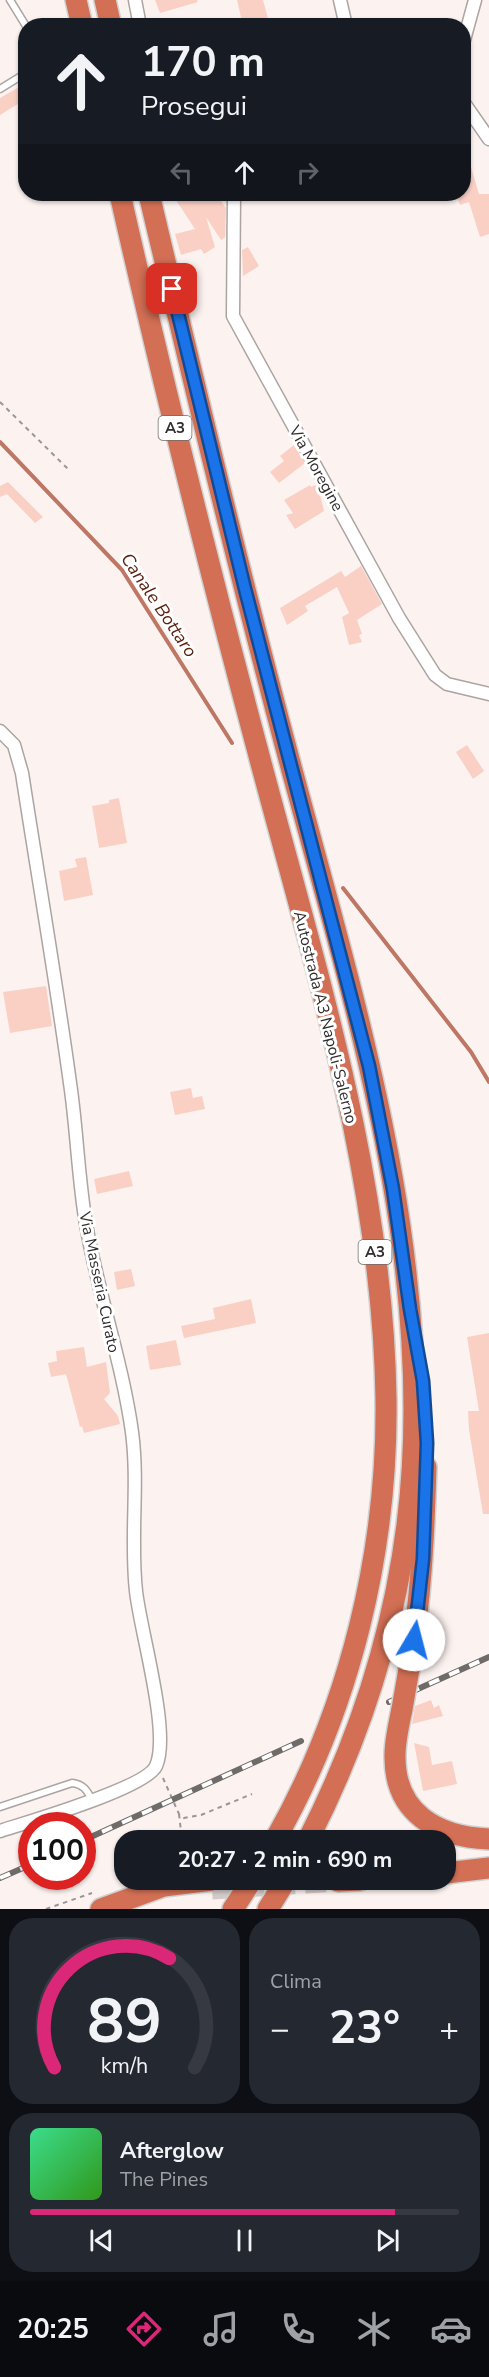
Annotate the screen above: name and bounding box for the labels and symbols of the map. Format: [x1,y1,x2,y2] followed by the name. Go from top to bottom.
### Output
[146,263,197,314] pin
[158,416,192,440] road number: A3
[283,421,349,515] street label: Via Moregine
[115,548,203,662] water label: Canale Bottaro
[288,909,362,1126] street label: Autostrada A3 Napoli-Salerno
[73,1209,125,1355] street label: Via Masseria Curato
[358,1240,392,1264] road number: A3
[382,1608,446,1672] position arrow
[18,1812,96,1890] speed limit sign: 100

